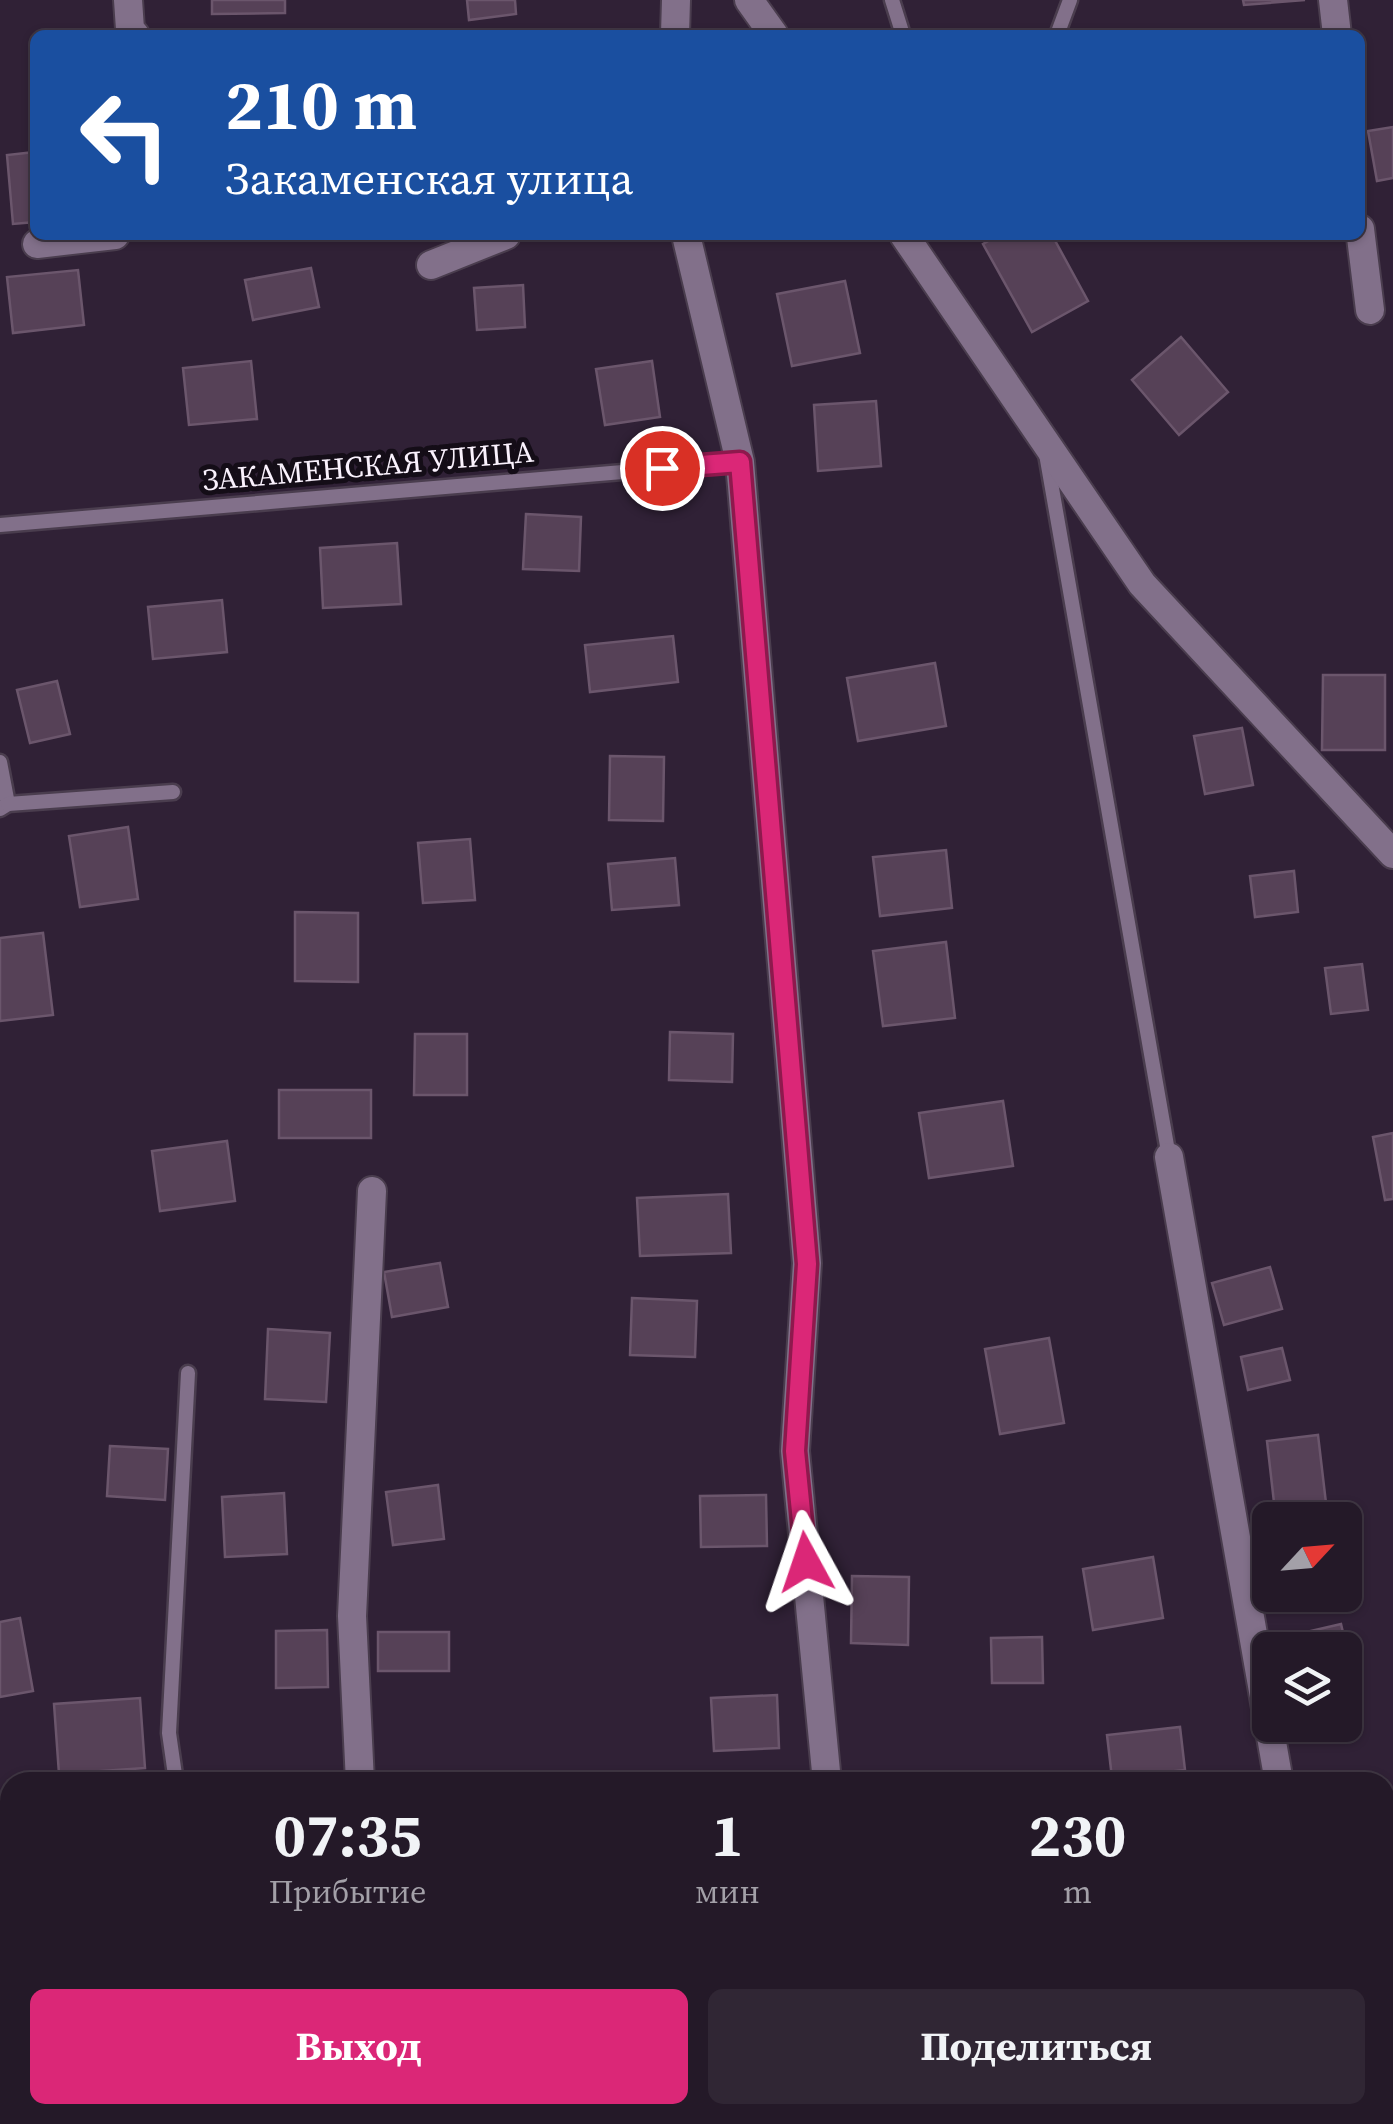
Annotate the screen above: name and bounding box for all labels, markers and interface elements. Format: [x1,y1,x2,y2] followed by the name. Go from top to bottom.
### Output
[225,56,417,152] text: 210 m
[60,70,190,200] icon: left
[225,147,633,209] text: Закаменская улица
[620,426,705,511] pin
[201,431,535,500] street label: ЗАКАМЕНСКАЯ УЛИЦА
[635,441,690,496] icon: arrive
[1252,1502,1362,1612] north arrow
[1252,1502,1362,1742] map controls
[754,1510,858,1614] position arrow
[1252,1632,1362,1742] button: layers
[274,1794,422,1876] text: 07:35
[711,1794,744,1876] text: 1
[1029,1794,1126,1876] text: 230
[269,1870,426,1914] text: Прибытие
[695,1870,760,1914] text: мин
[1063,1870,1092,1914] text: m
[30,1989,688,2104] button: Выход
[708,1989,1365,2104] button: Поделиться

